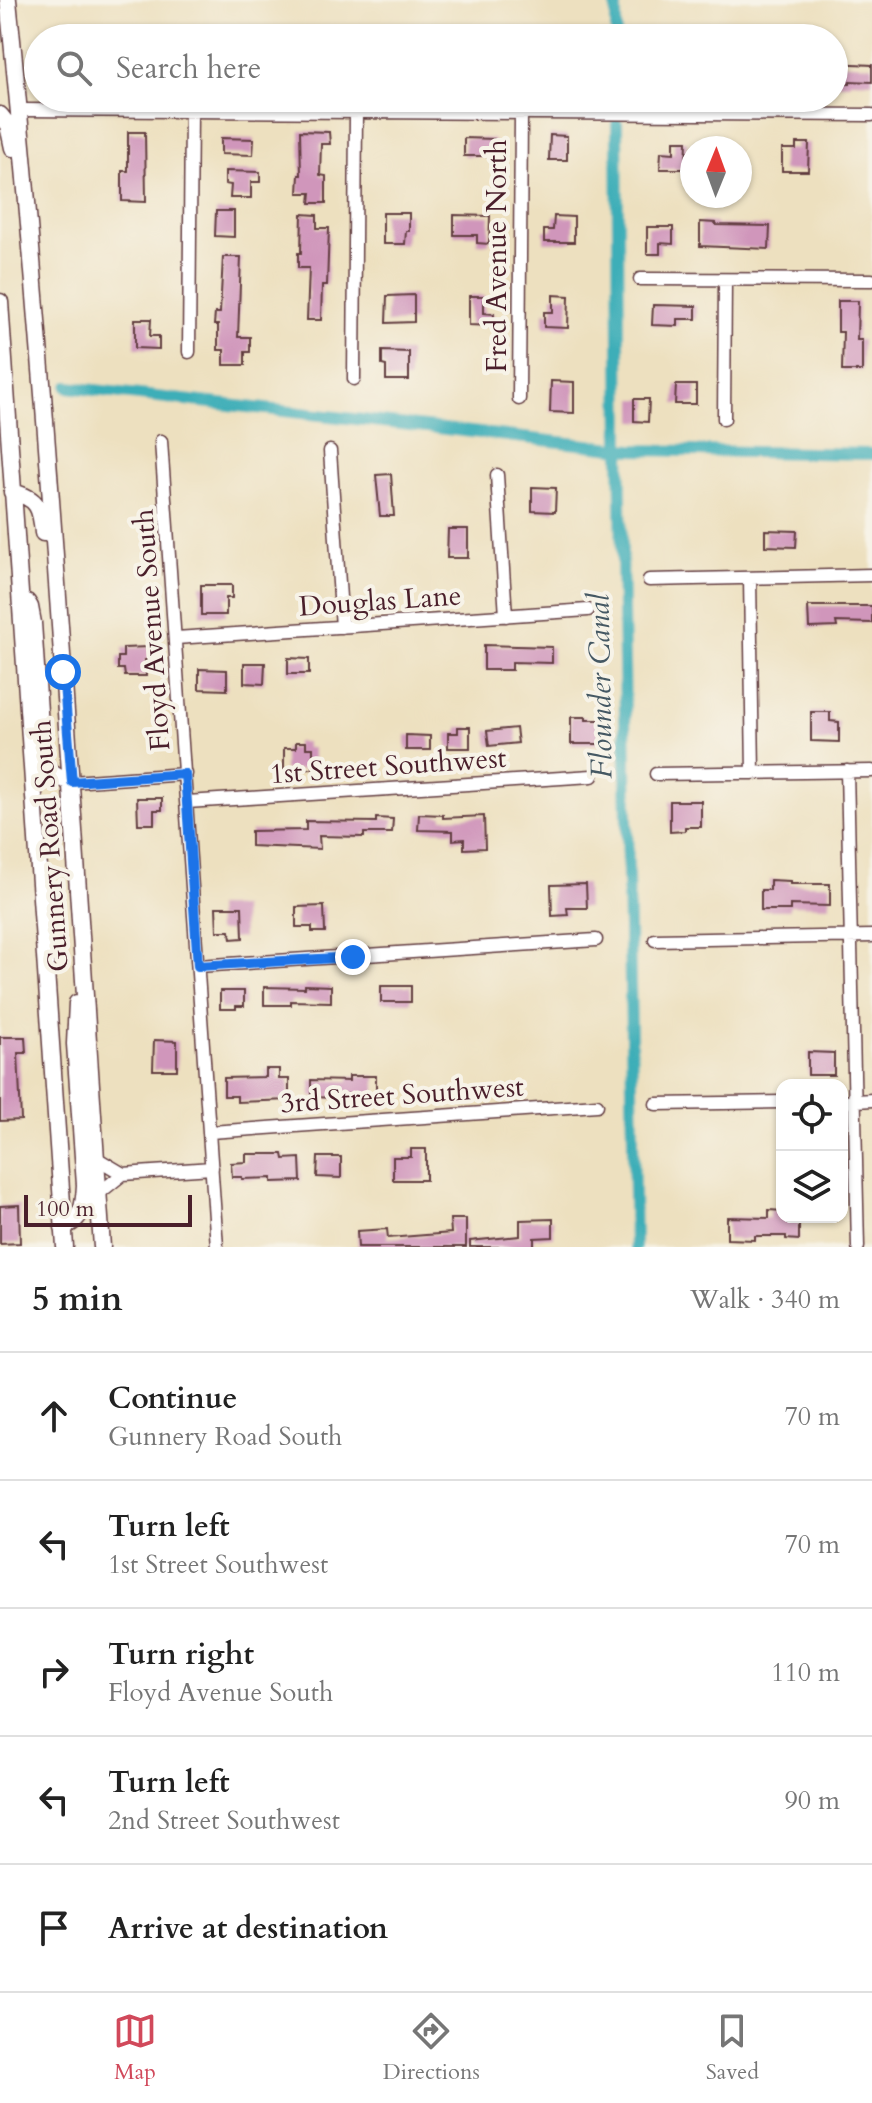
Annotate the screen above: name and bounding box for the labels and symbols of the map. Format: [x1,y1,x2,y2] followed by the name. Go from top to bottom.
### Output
[680,136,752,208] north arrow
[478,139,516,373] street label: Fred Avenue North
[125,508,179,752] street label: Floyd Avenue South
[298,576,463,626] street label: Douglas Lane
[578,592,623,779] water label: Flounder Canal
[45,654,81,690] route start
[22,719,78,973] street label: Gunnery Road South
[268,739,508,793] street label: 1st Street Southwest
[335,939,371,975] route end
[279,1068,525,1122] street label: 3rd Street Southwest
[24,1191,192,1227] scale bar

